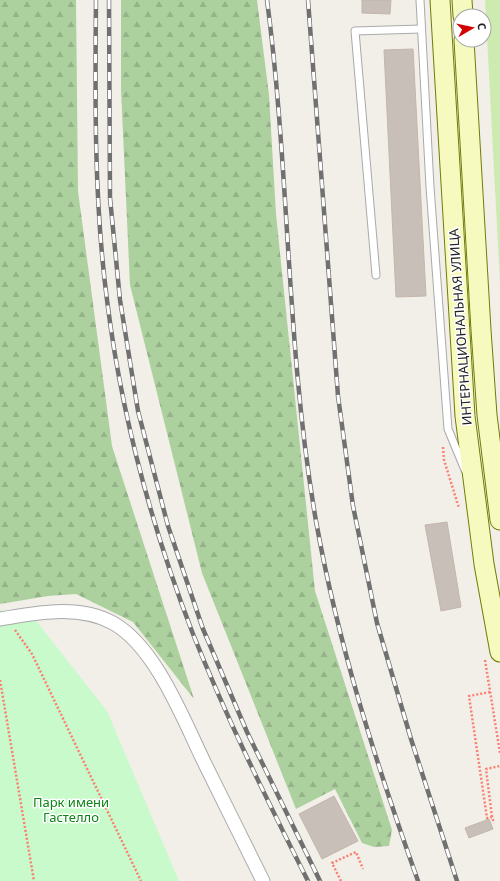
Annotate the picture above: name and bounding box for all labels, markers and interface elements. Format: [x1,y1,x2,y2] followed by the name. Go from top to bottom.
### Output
[452,8,492,48] north arrow
[474,22,490,31] text: С
[444,227,476,426] street label: ИНТЕРНАЦИОНАЛЬНАЯ УЛИЦА
[33,793,109,826] park label: Парк имени Гастелло

